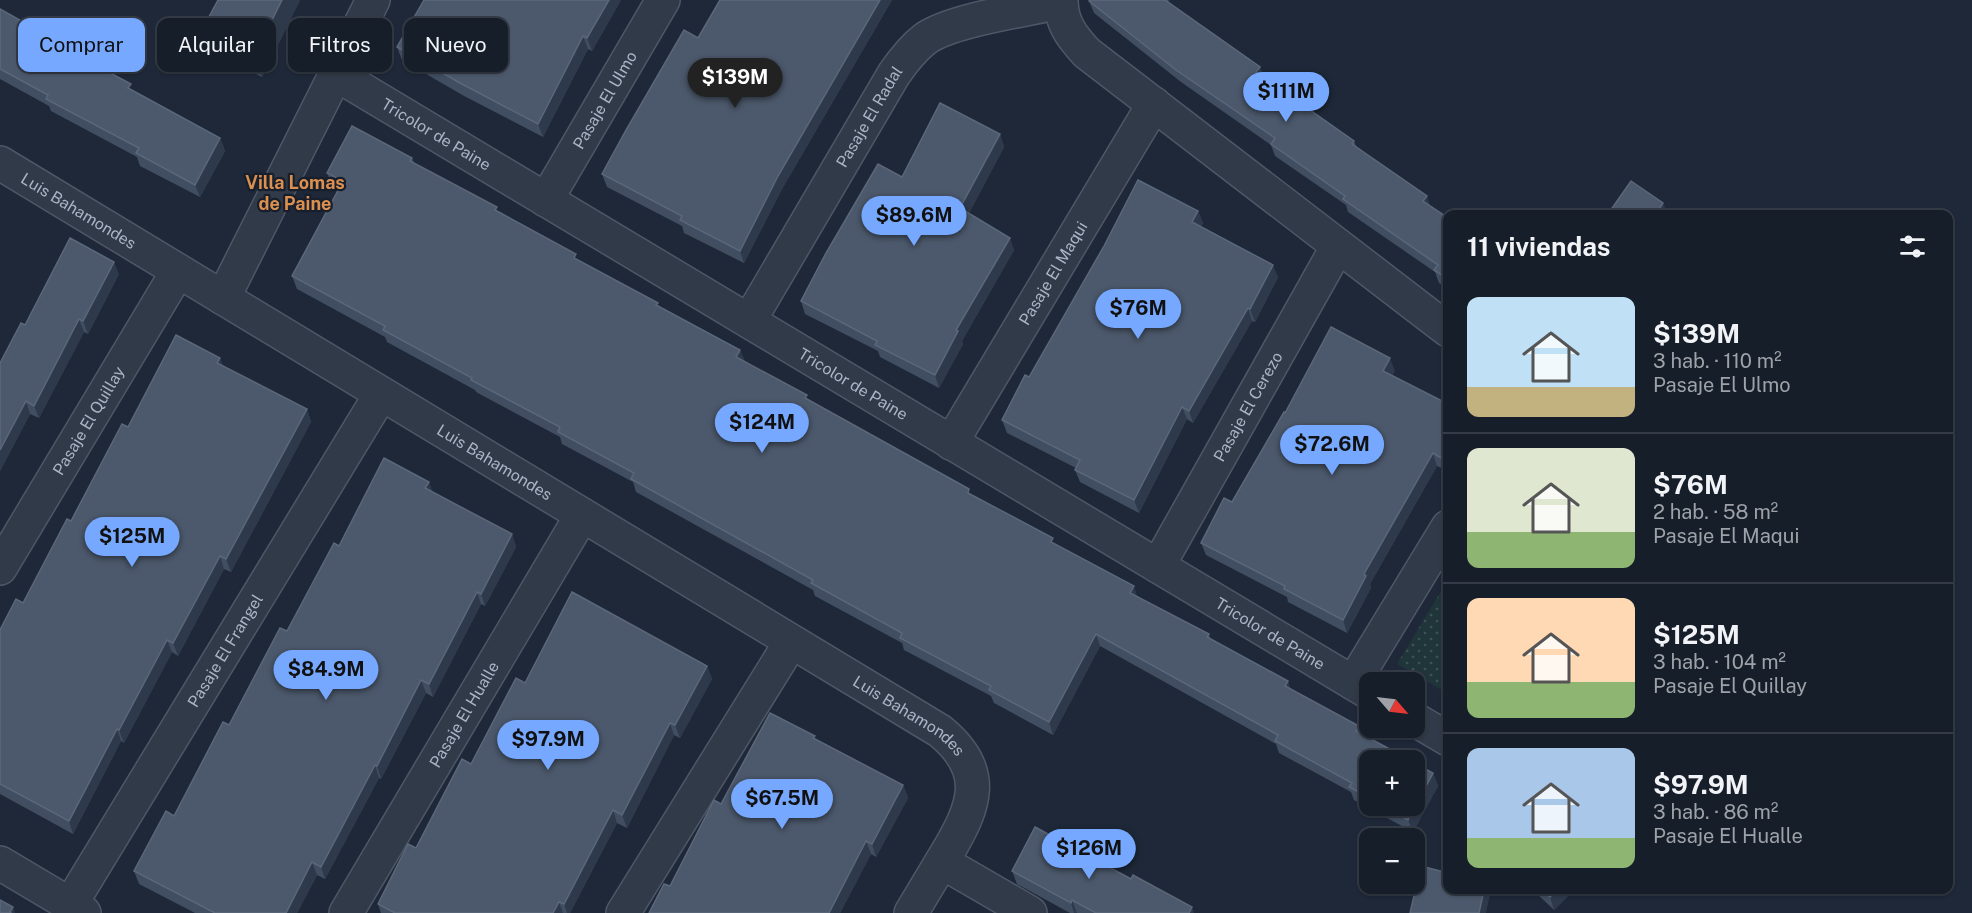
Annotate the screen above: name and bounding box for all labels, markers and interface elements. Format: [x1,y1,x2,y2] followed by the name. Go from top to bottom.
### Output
[18,18,145,72] chip: Comprar
[157,18,276,72] chip: Alquilar
[288,18,392,72] chip: Filtros
[404,18,508,72] chip: Nuevo
[569,48,641,153] street label: Pasaje El Ulmo
[693,58,777,109] pin: $139M
[832,62,907,171] street label: Pasaje El Radal
[702,65,768,89] text: $139M
[1244,72,1328,123] pin: $111M
[1257,79,1315,103] text: $111M
[378,95,494,175] street label: Tricolor de Paine
[17,169,139,253] street label: Luis Bahamondes
[245,172,345,214] district label: Villa Lomas de Paine
[865,196,963,247] pin: $89.6M
[875,203,953,227] text: $89.6M
[1015,218,1091,329] street label: Pasaje El Maqui
[1896,230,1929,263] icon: filters
[1467,231,1611,262] text: 11 viviendas
[1102,289,1174,340] pin: $76M
[1109,296,1167,320] text: $76M
[1653,318,1740,349] text: $139M
[1515,321,1587,393] icon: home
[795,344,911,424] street label: Tricolor de Paine
[1210,348,1287,465] street label: Pasaje El Cerezo
[1653,349,1782,373] text: 3 hab. · 110 m²
[49,363,129,479] street label: Pasaje El Quillay
[1653,373,1791,397] text: Pasaje El Ulmo
[720,403,804,454] pin: $124M
[729,410,795,434] text: $124M
[433,420,555,504] street label: Luis Bahamondes
[1283,425,1381,476] pin: $72.6M
[1294,432,1370,456] text: $72.6M
[1653,469,1728,500] text: $76M
[1515,472,1587,544] icon: home
[1653,500,1778,524] text: 2 hab. · 58 m²
[90,517,174,568] pin: $125M
[99,524,165,548] text: $125M
[1653,524,1799,548] text: Pasaje El Maqui
[184,591,267,711] street label: Pasaje El Frangel
[1212,594,1328,674] street label: Tricolor de Paine
[1653,619,1740,650] text: $125M
[1515,622,1587,694] icon: home
[277,650,375,701] pin: $84.9M
[1653,650,1786,674] text: 3 hab. · 104 m²
[287,657,365,681] text: $84.9M
[425,658,503,771] street label: Pasaje El Hualle
[849,672,969,760] street label: Luis Bahamondes
[1359,672,1425,738] north arrow
[1359,672,1425,894] map controls
[1653,674,1807,698] text: Pasaje El Quillay
[499,720,597,771] pin: $97.9M
[511,727,585,751] text: $97.9M
[1359,750,1425,816] button: +
[1653,769,1749,800] text: $97.9M
[1515,772,1587,844] icon: home
[733,779,831,830] pin: $67.5M
[745,786,819,810] text: $67.5M
[1653,800,1778,824] text: 3 hab. · 86 m²
[1653,824,1803,848] text: Pasaje El Hualle
[1359,828,1425,894] button: −
[1047,829,1131,880] pin: $126M
[1056,836,1122,860] text: $126M

